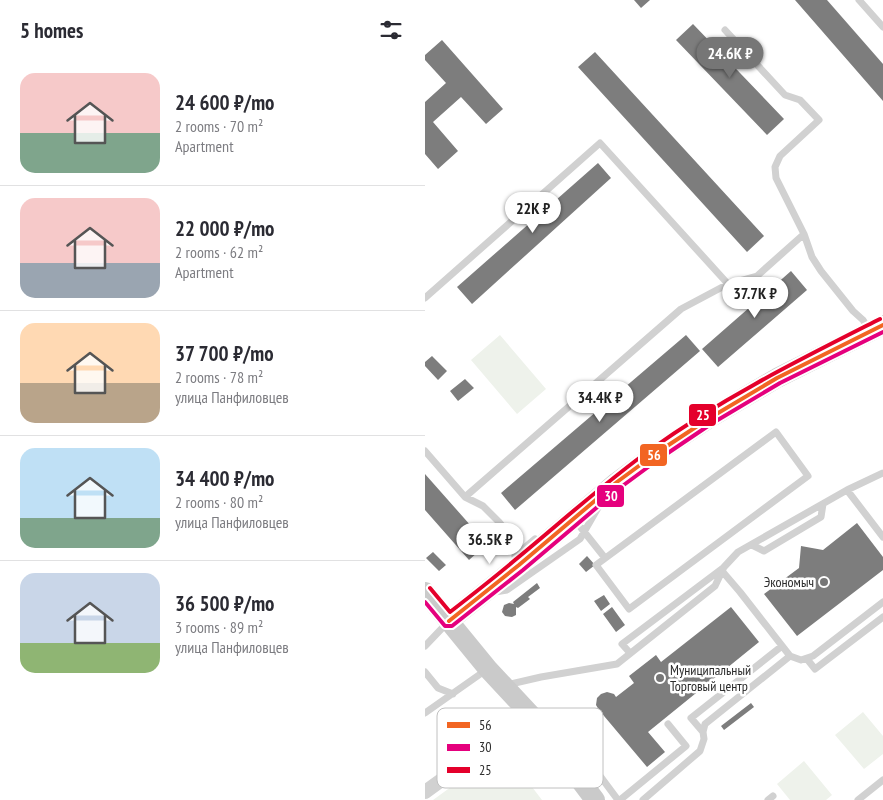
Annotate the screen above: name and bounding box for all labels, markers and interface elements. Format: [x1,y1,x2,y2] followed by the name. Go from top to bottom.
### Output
[377,16,405,44] icon: filters
[20,17,83,44] text: 5 homes
[684,36,776,79] pin: 24.6K ₽
[707,43,753,63] text: 24.6K ₽
[175,89,274,116] text: 24 600 ₽/mo
[60,93,120,153] icon: home
[175,116,263,136] text: 2 rooms · 70 m²
[175,136,234,156] text: Apartment
[498,192,568,234] pin: 22K ₽
[516,198,550,218] text: 22K ₽
[175,215,274,242] text: 22 000 ₽/mo
[60,218,120,278] icon: home
[175,242,263,262] text: 2 rooms · 62 m²
[175,262,234,282] text: Apartment
[709,276,801,319] pin: 37.7K ₽
[733,283,777,303] text: 37.7K ₽
[175,340,274,367] text: 37 700 ₽/mo
[60,343,120,403] icon: home
[175,367,263,387] text: 2 rooms · 78 m²
[554,380,646,423] pin: 34.4K ₽
[175,387,289,407] text: улица Панфиловцев
[577,387,623,407] text: 34.4K ₽
[688,403,717,427] line badge: 25
[696,406,710,424] text: 25
[639,443,668,467] line badge: 56
[647,446,661,464] text: 56
[175,465,274,492] text: 34 400 ₽/mo
[60,468,120,528] icon: home
[596,484,625,508] line badge: 30
[604,487,618,505] text: 30
[175,492,263,512] text: 2 rooms · 80 m²
[175,512,289,532] text: улица Панфиловцев
[444,522,536,565] pin: 36.5K ₽
[467,529,513,549] text: 36.5K ₽
[764,573,814,591] place label: Экономыч
[818,576,830,588] marker: Экономыч
[175,590,274,617] text: 36 500 ₽/mo
[60,593,120,653] icon: home
[175,617,263,637] text: 3 rooms · 89 m²
[175,637,289,657] text: улица Панфиловцев
[670,661,751,695] place label: Муниципальный Торговый центр
[654,672,666,684] marker: Муниципальный Торговый центр
[437,708,603,788] legend
[479,716,492,734] text: 56
[479,738,492,756] text: 30
[479,761,492,779] text: 25

